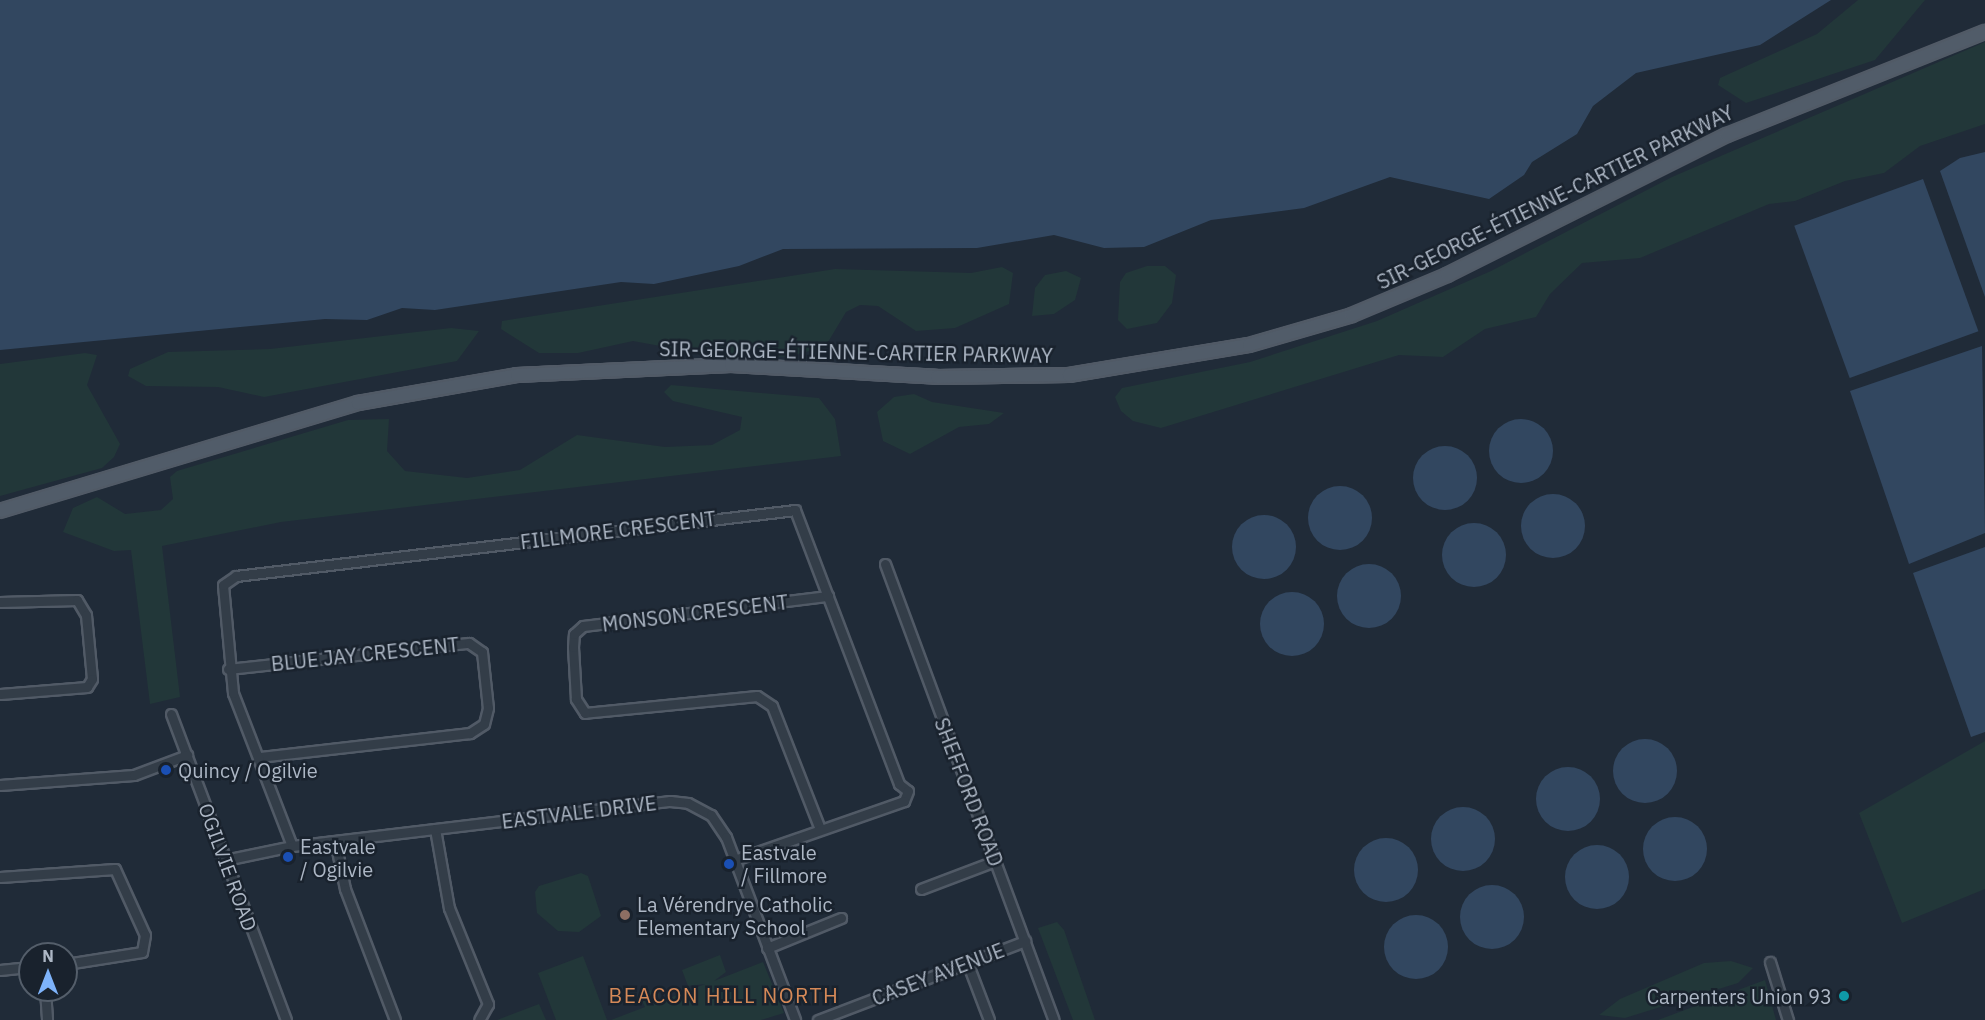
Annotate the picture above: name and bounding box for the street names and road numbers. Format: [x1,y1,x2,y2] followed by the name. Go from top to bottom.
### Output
[1373,100,1737,294] street label: SIR-GEORGE-ÉTIENNE-CARTIER PARKWAY
[659,337,1053,367] street label: SIR-GEORGE-ÉTIENNE-CARTIER PARKWAY
[519,506,717,554] street label: FILLMORE CRESCENT
[601,590,789,636] street label: MONSON CRESCENT
[270,632,460,676] street label: BLUE JAY CRESCENT
[930,714,1008,870] street label: SHEFFORD ROAD
[500,791,658,833] street label: EASTVALE DRIVE
[194,800,262,934] street label: OGILVIE ROAD
[868,938,1008,1010] street label: CASEY AVENUE

